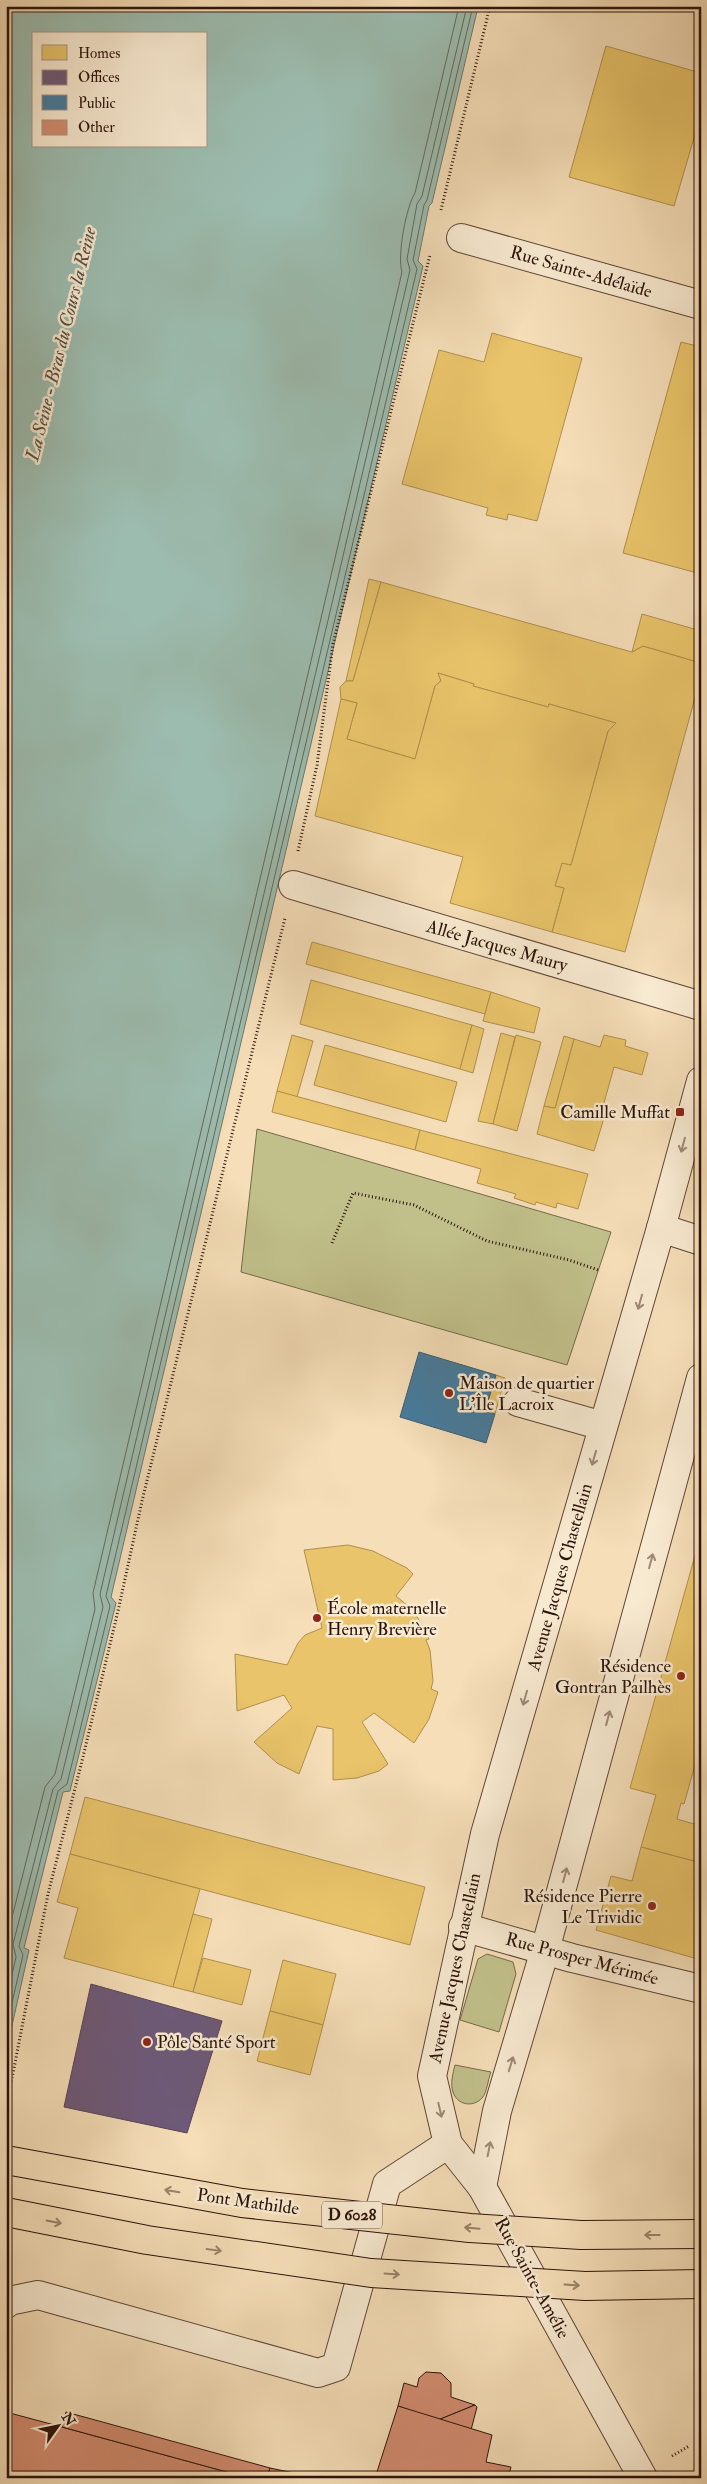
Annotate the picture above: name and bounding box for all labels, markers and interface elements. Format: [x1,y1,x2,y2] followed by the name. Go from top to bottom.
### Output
[32,32,208,148] legend
[78,44,120,63] text: Homes
[78,68,120,87] text: Offices
[78,94,116,113] text: Public
[78,118,115,137] text: Other
[20,224,102,464] water label: La Seine - Bras du Cours la Reine
[507,241,655,303] street label: Rue Sainte-Adélaïde
[423,915,571,977] street label: Allée Jacques Maury
[560,1101,670,1124] place label: Camille Muffat
[674,1106,686,1118] marker: Camille Muffat
[678,1137,688,1153] one-way arrow
[634,1293,644,1309] one-way arrow
[459,1372,594,1416] place label: Maison de quartier L'Île Lacroix
[443,1387,455,1399] marker: Maison de quartier L'Île Lacroix
[589,1449,598,1465] one-way arrow
[522,1481,598,1674] street label: Avenue Jacques Chastellain
[646,1553,656,1569] one-way arrow
[327,1597,447,1641] place label: École maternelle Henry Brevière
[311,1612,323,1624] marker: École maternelle Henry Brevière
[555,1655,671,1699] place label: Résidence Gontran Pailhès
[675,1670,687,1682] marker: Résidence Gontran Pailhès
[519,1689,529,1705] one-way arrow
[603,1710,613,1726] one-way arrow
[561,1867,570,1883] one-way arrow
[423,1871,486,2066] street label: Avenue Jacques Chastellain
[523,1885,642,1929] place label: Résidence Pierre Le Trividic
[646,1900,658,1912] marker: Résidence Pierre Le Trividic
[503,1928,661,1991] street label: Rue Prosper Mérimée
[157,2031,276,2054] place label: Pôle Santé Sport
[141,2036,153,2048] marker: Pôle Santé Sport
[506,2057,516,2073] one-way arrow
[436,2101,445,2117] one-way arrow
[485,2142,495,2158] one-way arrow
[195,2183,301,2221] street label: Pont Mathilde
[165,2185,181,2195] one-way arrow
[322,2202,382,2228] road number: D 6028
[489,2213,575,2343] street label: Rue Sainte-Amélie
[46,2217,62,2227] one-way arrow
[465,2223,481,2233] one-way arrow
[644,2230,660,2240] one-way arrow
[206,2245,222,2255] one-way arrow
[384,2270,400,2279] one-way arrow
[564,2281,580,2290] one-way arrow
[32,2402,82,2452] north arrow
[57,2408,79,2429] text: N

